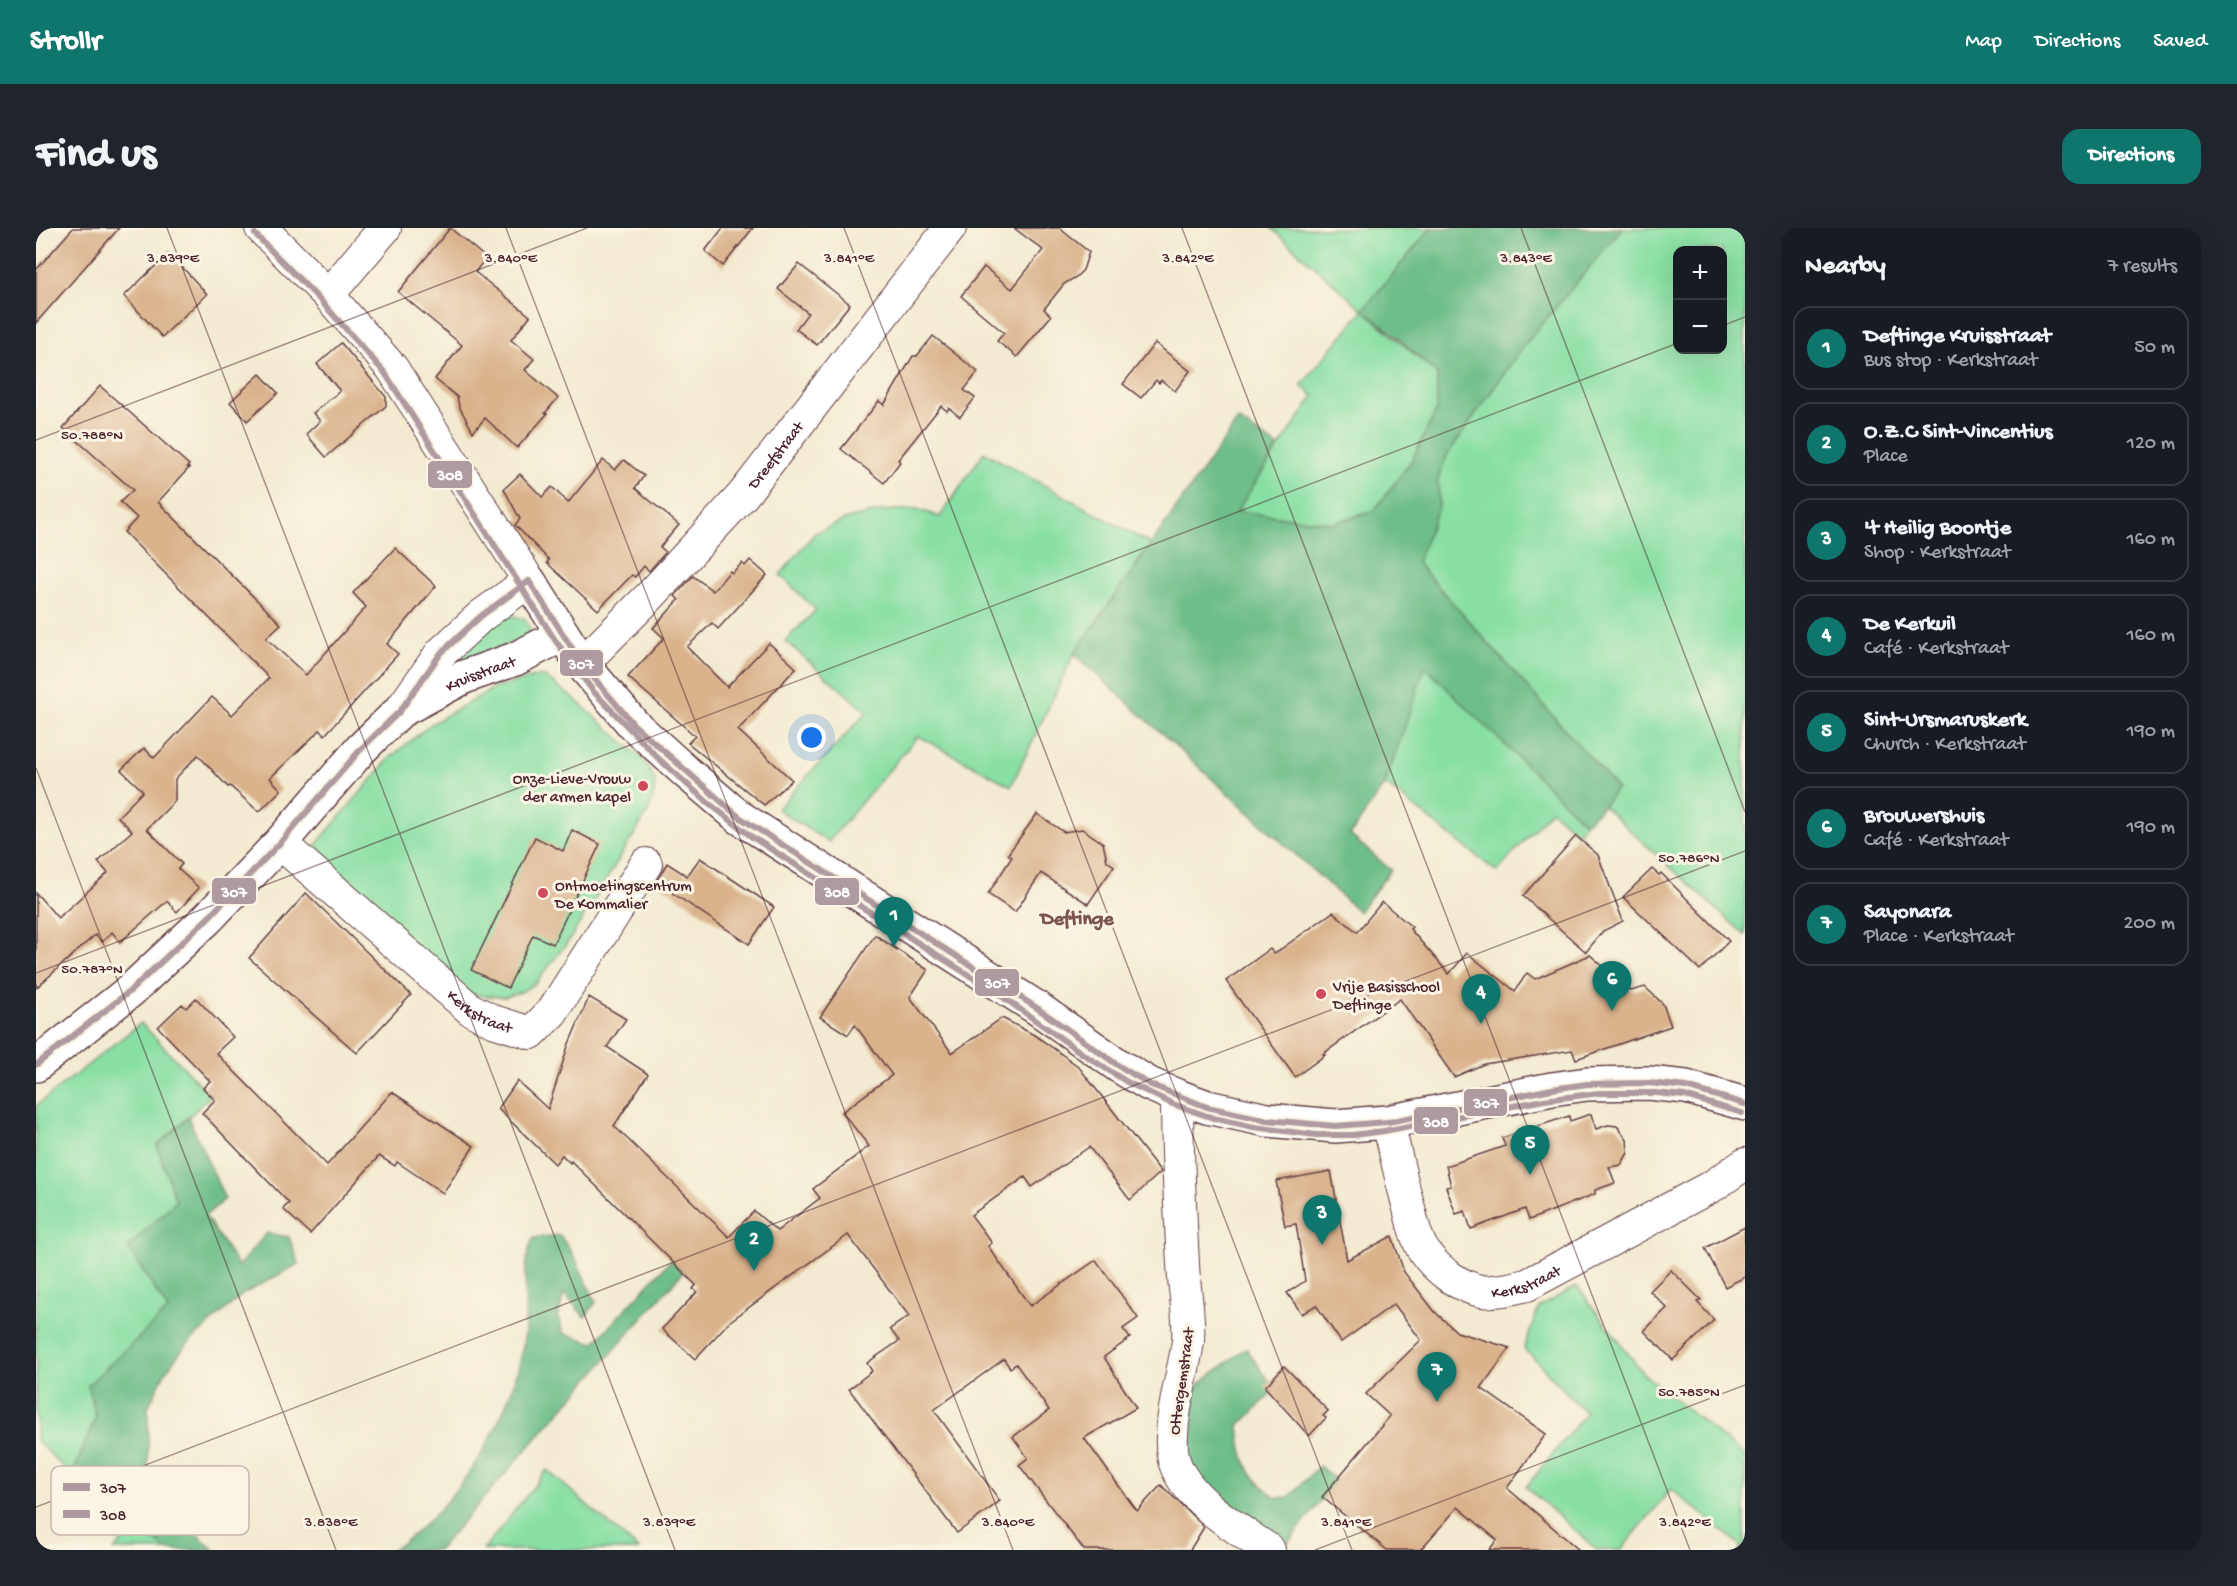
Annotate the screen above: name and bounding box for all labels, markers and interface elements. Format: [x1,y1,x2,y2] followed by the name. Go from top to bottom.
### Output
[30,26,101,59] text: Strollr
[1965,30,2002,55] text: Map
[2035,30,2120,55] text: Directions
[2153,30,2207,55] text: Saved
[2062,129,2201,184] button: Directions
[36,132,156,181] text: Find us
[1673,246,1727,354] map controls
[1673,246,1727,300] button: +
[146,250,200,268] text: 3.839°E
[484,250,538,268] text: 3.840°E
[823,250,875,268] text: 3.841°E
[1161,250,1214,268] text: 3.842°E
[1499,250,1552,268] text: 3.843°E
[1805,252,1886,283] text: Nearby
[2108,256,2177,279] text: 7 results
[1673,300,1727,354] button: −
[1864,324,2051,350] text: Deftinge Kruisstraat
[1822,337,1831,360] text: 1
[2134,337,2175,360] text: 50 m
[1864,350,2038,373] text: Bus stop · Kerkstraat
[745,418,810,495] street label: Dreefstraat
[1864,420,2053,446] text: O.Z.C Sint-Vincentius
[61,427,123,445] text: 50.788°N
[1822,433,1831,456] text: 2
[2127,433,2175,456] text: 120 m
[1864,446,1908,469] text: Place
[427,460,473,489] line badge: 308
[436,468,463,487] text: 308
[1864,516,2011,542] text: 't Heilig Boontje
[1821,529,1832,552] text: 3
[2126,529,2175,552] text: 160 m
[1864,542,2010,565] text: Shop · Kerkstraat
[1864,612,1956,638] text: De Kerkuil
[1822,625,1831,648] text: 4
[2126,625,2175,648] text: 160 m
[1864,638,2008,661] text: Café · Kerkstraat
[559,649,604,677] line badge: 307
[443,653,520,698] street label: Kruisstraat
[567,657,595,676] text: 307
[1864,708,2027,734] text: Sint-Ursmaruskerk
[1821,721,1832,744] text: 5
[2127,721,2175,744] text: 190 m
[797,723,826,752] your location
[1864,734,2026,757] text: Church · Kerkstraat
[513,771,632,808] place label: Onze-Lieve-Vrouw der armen kapel
[636,779,650,793] marker: Onze-Lieve-Vrouw der armen kapel
[1864,804,1984,830] text: Brouwershuis
[1821,817,1832,840] text: 6
[2127,817,2175,840] text: 190 m
[1864,830,2008,853] text: Café · Kerkstraat
[1658,850,1720,868] text: 50.786°N
[211,877,257,905] line badge: 307
[814,877,860,906] line badge: 308
[554,878,692,915] place label: Ontmoetingscentrum De Kommalier
[220,885,248,904] text: 307
[823,885,850,904] text: 308
[536,886,550,900] marker: Ontmoetingscentrum De Kommalier
[874,898,914,947] pin: 1
[1864,900,1951,926] text: Sayonara
[1038,909,1114,932] district label: Deftinge
[1821,913,1832,936] text: 7
[2124,913,2175,936] text: 200 m
[1864,926,2014,949] text: Place · Kerkstraat
[61,961,123,979] text: 50.787°N
[1592,962,1632,1011] pin: 6
[974,968,1020,997] line badge: 307
[1462,974,1500,1024] pin: 4
[983,976,1011,995] text: 307
[1332,979,1440,1016] place label: Vrije Basisschool Deftinge
[442,987,515,1040] street label: Kerkstraat
[1314,987,1328,1001] marker: Vrije Basisschool Deftinge
[1463,1088,1508,1117] line badge: 307
[1472,1096,1500,1115] text: 307
[1413,1106,1459,1135] line badge: 308
[1422,1115,1449,1134] text: 308
[1510,1126,1550,1175] pin: 5
[1302,1196,1342,1245] pin: 3
[734,1222,774,1271] pin: 2
[1491,1262,1566,1304] street label: Kerkstraat
[1167,1325,1201,1436] street label: Ottergemstraat
[1418,1352,1456,1402] pin: 7
[1658,1384,1720,1402] text: 50.785°N
[51,1466,249,1535] legend
[99,1481,126,1500] text: 307
[99,1508,126,1527] text: 308
[304,1514,358,1532] text: 3.838°E
[642,1514,696,1532] text: 3.839°E
[981,1514,1035,1532] text: 3.840°E
[1320,1514,1372,1532] text: 3.841°E
[1658,1514,1711,1532] text: 3.842°E

